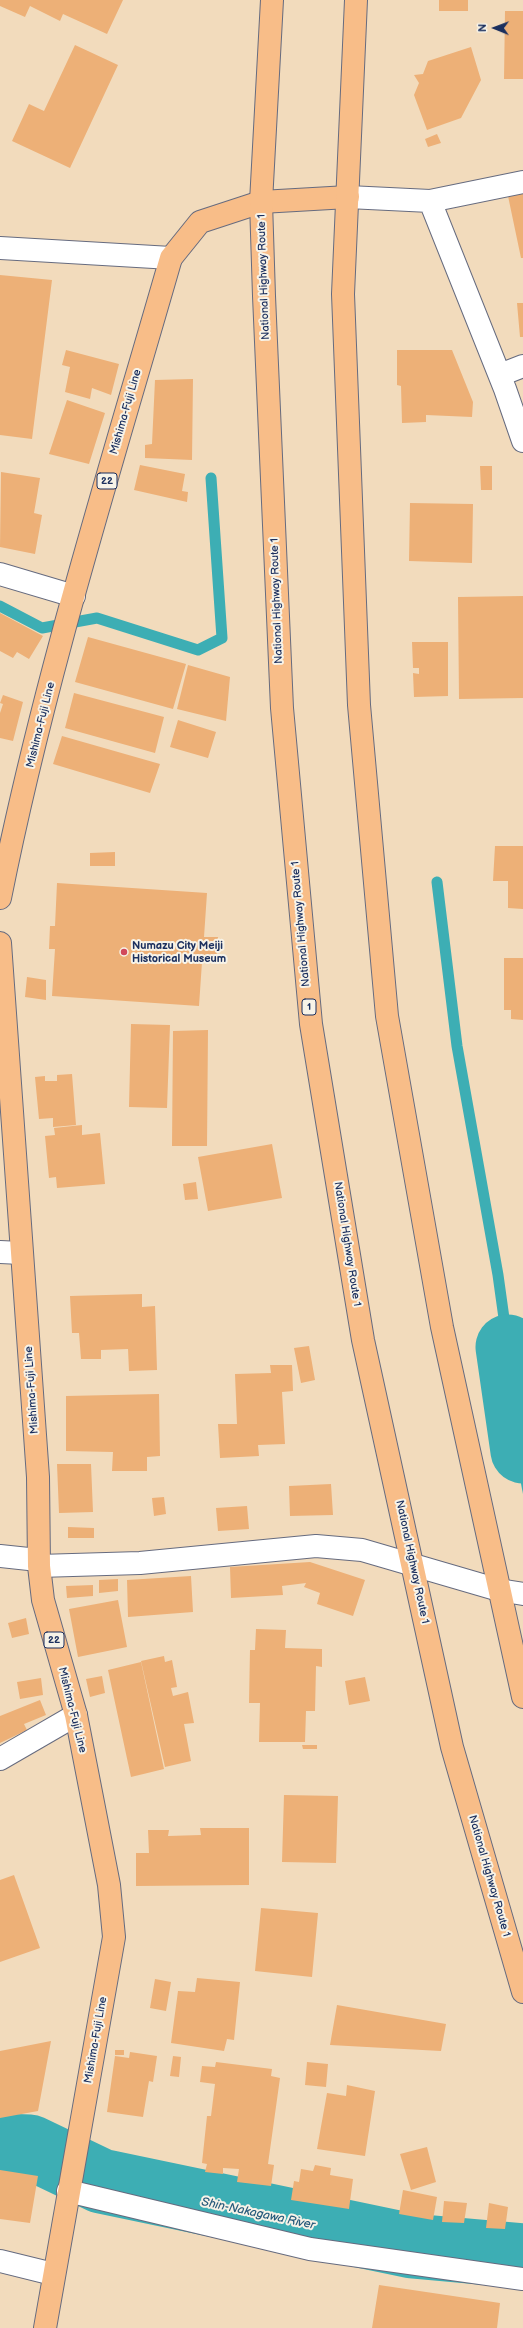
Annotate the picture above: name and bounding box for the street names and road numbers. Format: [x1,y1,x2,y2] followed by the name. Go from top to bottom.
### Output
[255,214,273,340] street label: National Highway Route 1
[108,368,144,456] street label: Mishima-Fuji Line
[97,473,117,489] road number: 22
[268,538,286,664] street label: National Highway Route 1
[24,681,58,769] street label: Mishima-Fuji Line
[289,861,313,987] street label: National Highway Route 1
[302,999,316,1015] road number: 1
[331,1181,363,1307] street label: National Highway Route 1
[22,1346,42,1434] street label: Mishima-Fuji Line
[392,1499,432,1625] street label: National Highway Route 1
[44,1632,64,1648] road number: 22
[55,1666,89,1754] street label: Mishima-Fuji Line
[465,1814,513,1938] street label: National Highway Route 1
[82,1996,110,2084] street label: Mishima-Fuji Line

